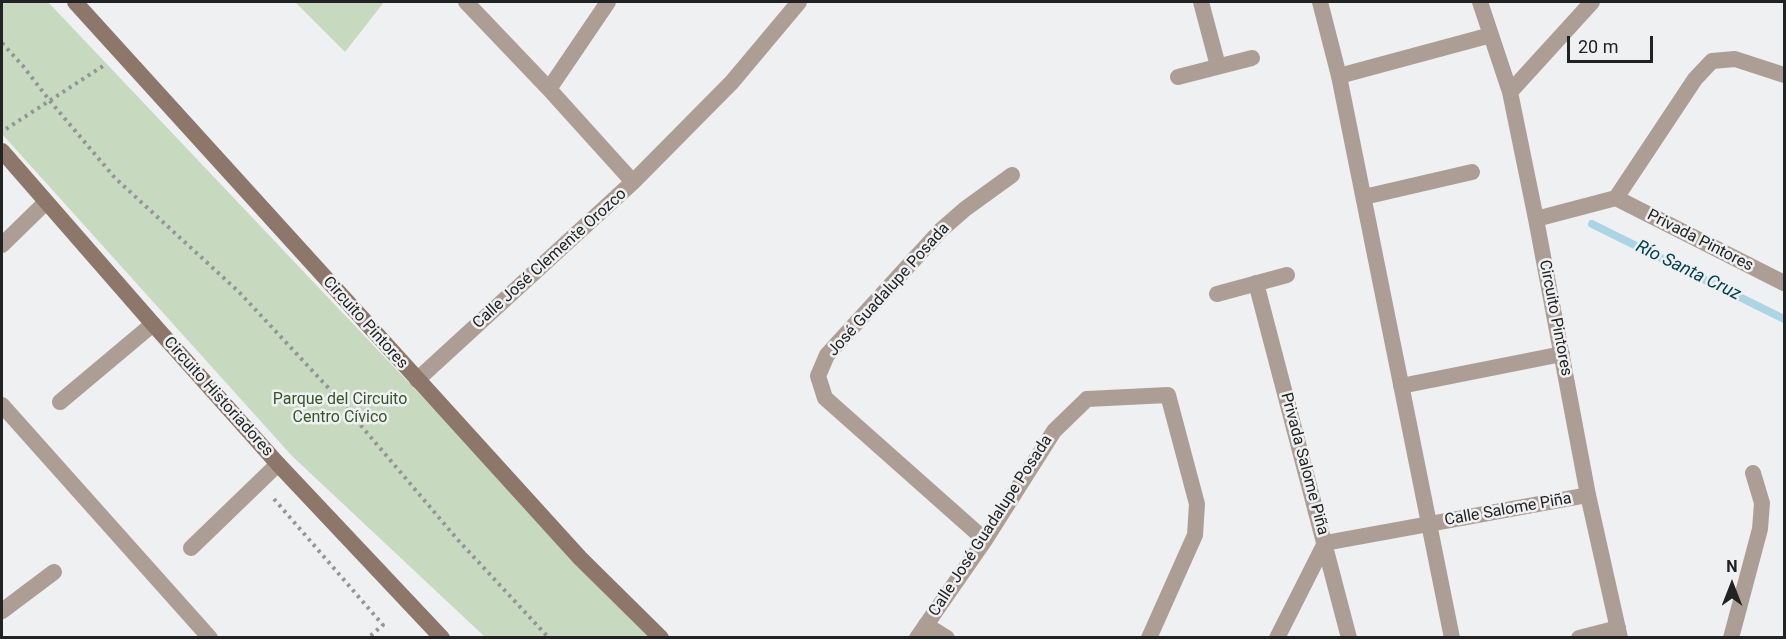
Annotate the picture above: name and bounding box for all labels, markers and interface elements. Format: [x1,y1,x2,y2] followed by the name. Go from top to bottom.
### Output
[1570,24,1656,62] scale bar
[1578,36,1618,57] text: 20 m
[469,185,631,333] street label: Calle José Clemente Orozco
[1644,206,1756,276] street label: Privada Pintores
[824,219,954,361] street label: José Guadalupe Posada
[1632,236,1744,306] water label: Río Santa Cruz
[1534,258,1576,378] street label: Circuito Pintores
[318,273,412,373] street label: Circuito Pintores
[159,333,277,461] street label: Circuito Historiadores
[273,390,407,428] park label: Parque del Circuito Centro Cívico
[1276,391,1332,537] street label: Privada Salome Piña
[925,432,1057,620] street label: Calle José Guadalupe Posada
[1443,489,1573,531] street label: Calle Salome Piña
[1702,555,1762,615] north arrow
[1726,557,1738,576] text: N

